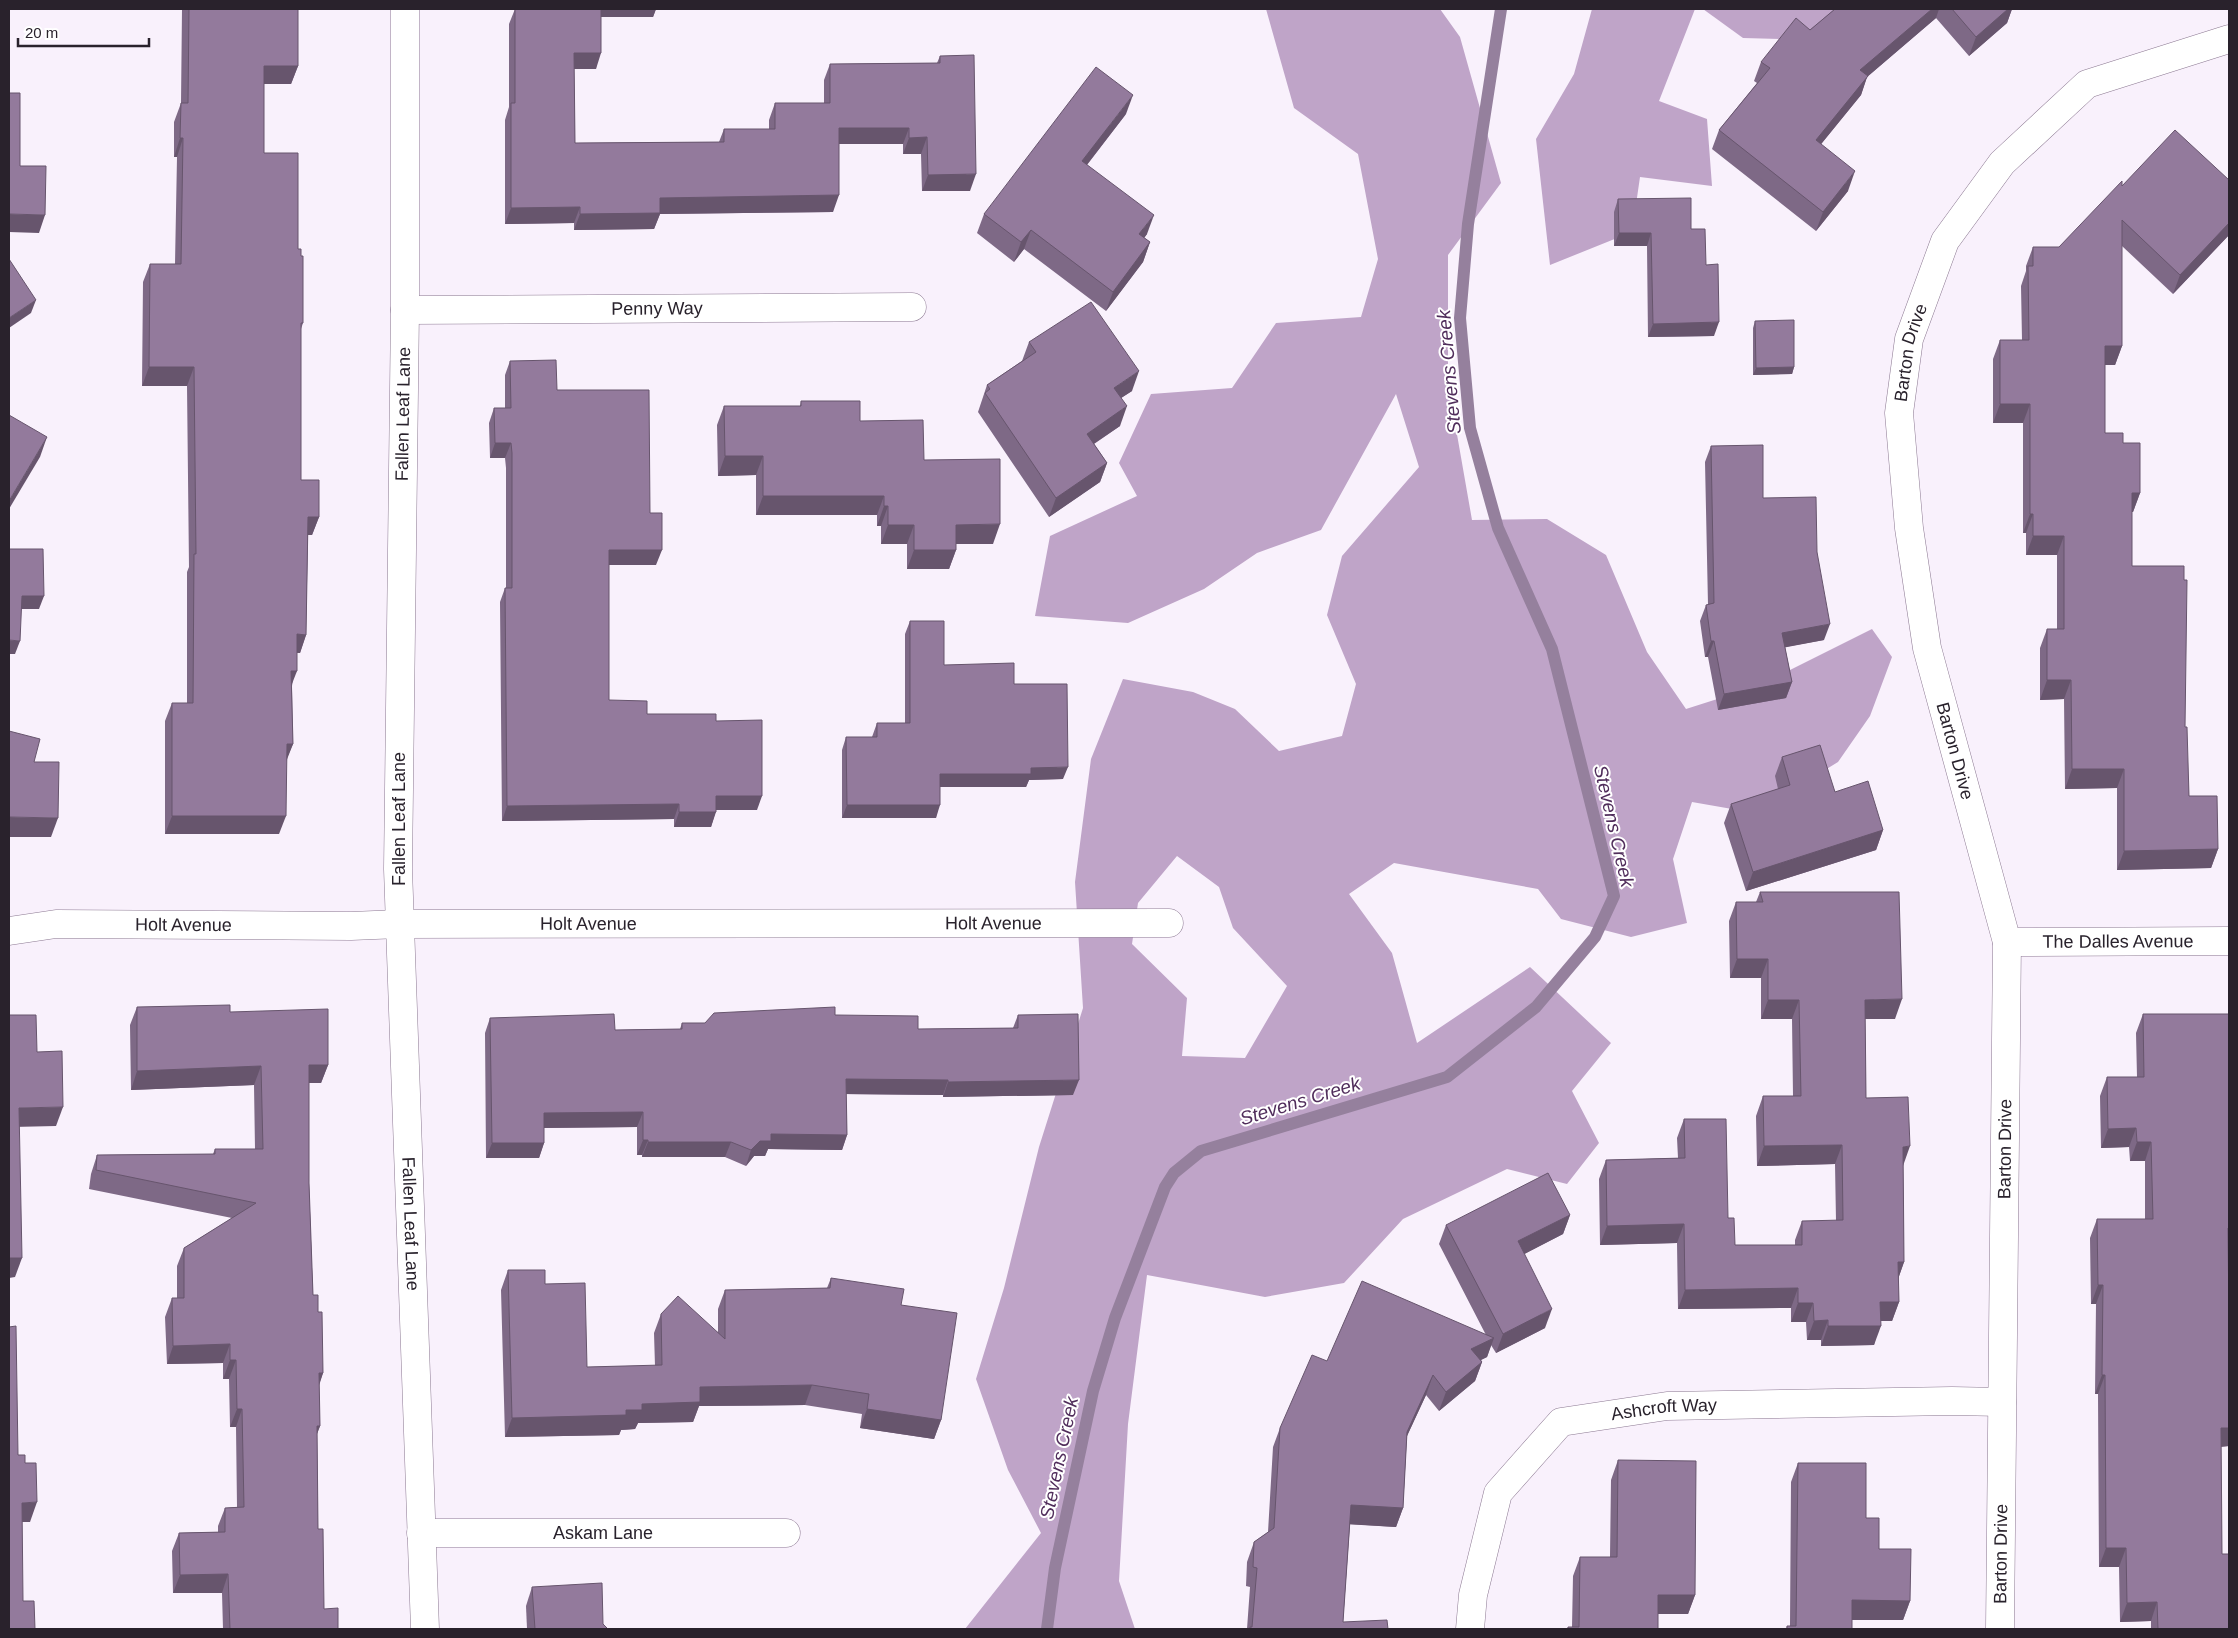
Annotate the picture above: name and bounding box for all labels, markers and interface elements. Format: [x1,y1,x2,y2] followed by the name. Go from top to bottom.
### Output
[18,15,149,47] scale bar
[25,24,58,41] text: 20 m
[611,298,703,319] street label: Penny Way
[1891,301,1931,403] street label: Barton Drive
[1433,308,1465,435] water label: Stevens Creek
[392,347,414,481] street label: Fallen Leaf Lane
[1932,700,1978,802] street label: Barton Drive
[389,752,409,886] street label: Fallen Leaf Lane
[1590,763,1639,891] water label: Stevens Creek
[945,913,1042,933] street label: Holt Avenue
[540,914,637,934] street label: Holt Avenue
[135,915,232,935] street label: Holt Avenue
[2043,931,2193,952] street label: The Dalles Avenue
[1237,1072,1364,1129] water label: Stevens Creek
[1994,1099,2015,1199] street label: Barton Drive
[398,1156,423,1291] street label: Fallen Leaf Lane
[1036,1393,1083,1521] water label: Stevens Creek
[1610,1395,1717,1424] street label: Ashcroft Way
[1990,1504,2011,1604] street label: Barton Drive
[553,1523,653,1543] street label: Askam Lane

